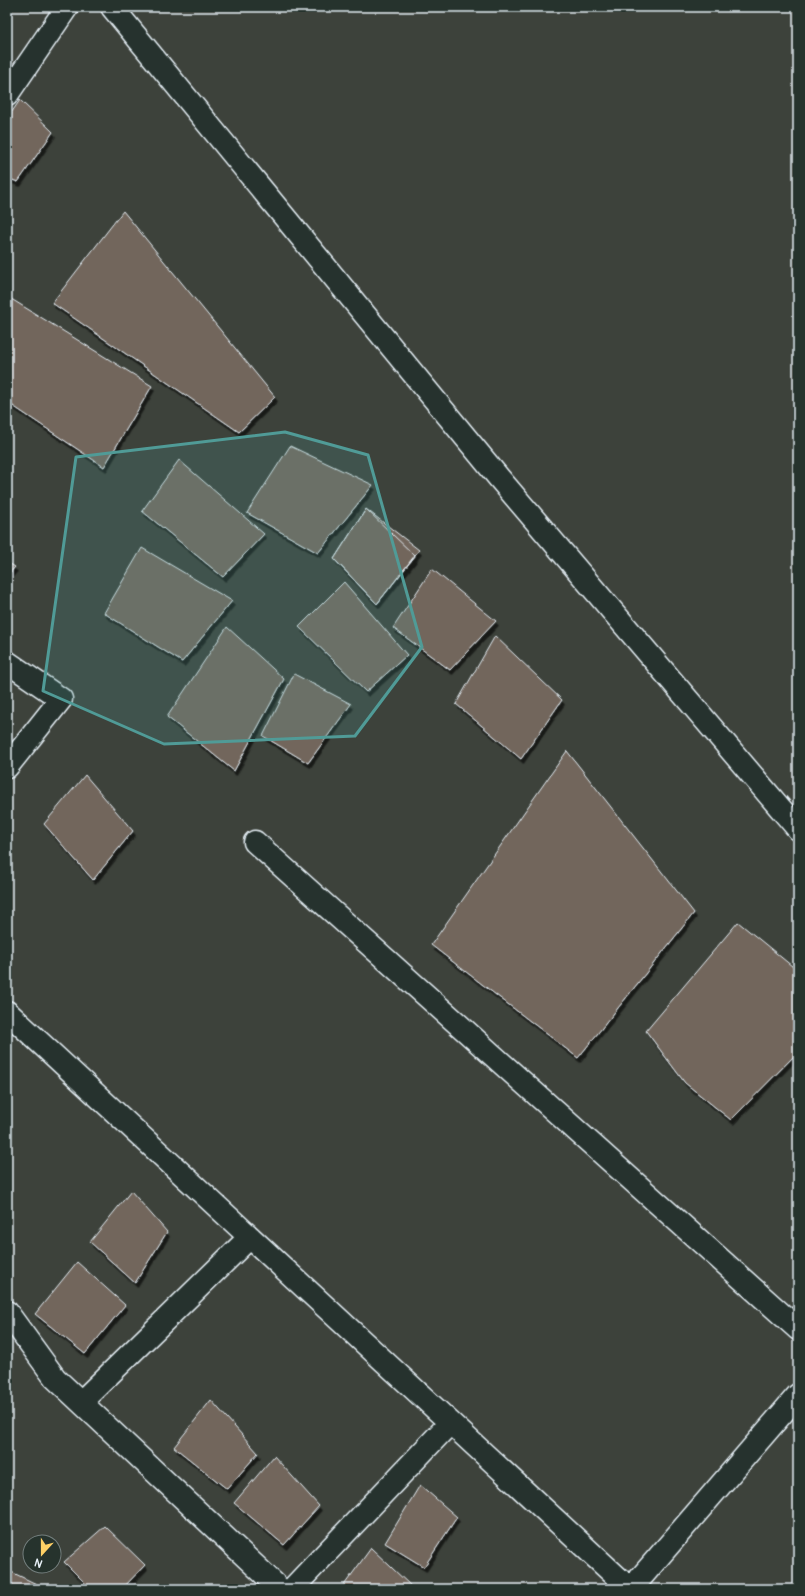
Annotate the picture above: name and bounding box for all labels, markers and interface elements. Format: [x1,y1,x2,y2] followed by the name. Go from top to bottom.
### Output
[22,1534,62,1574] north arrow
[32,1555,44,1570] text: N

